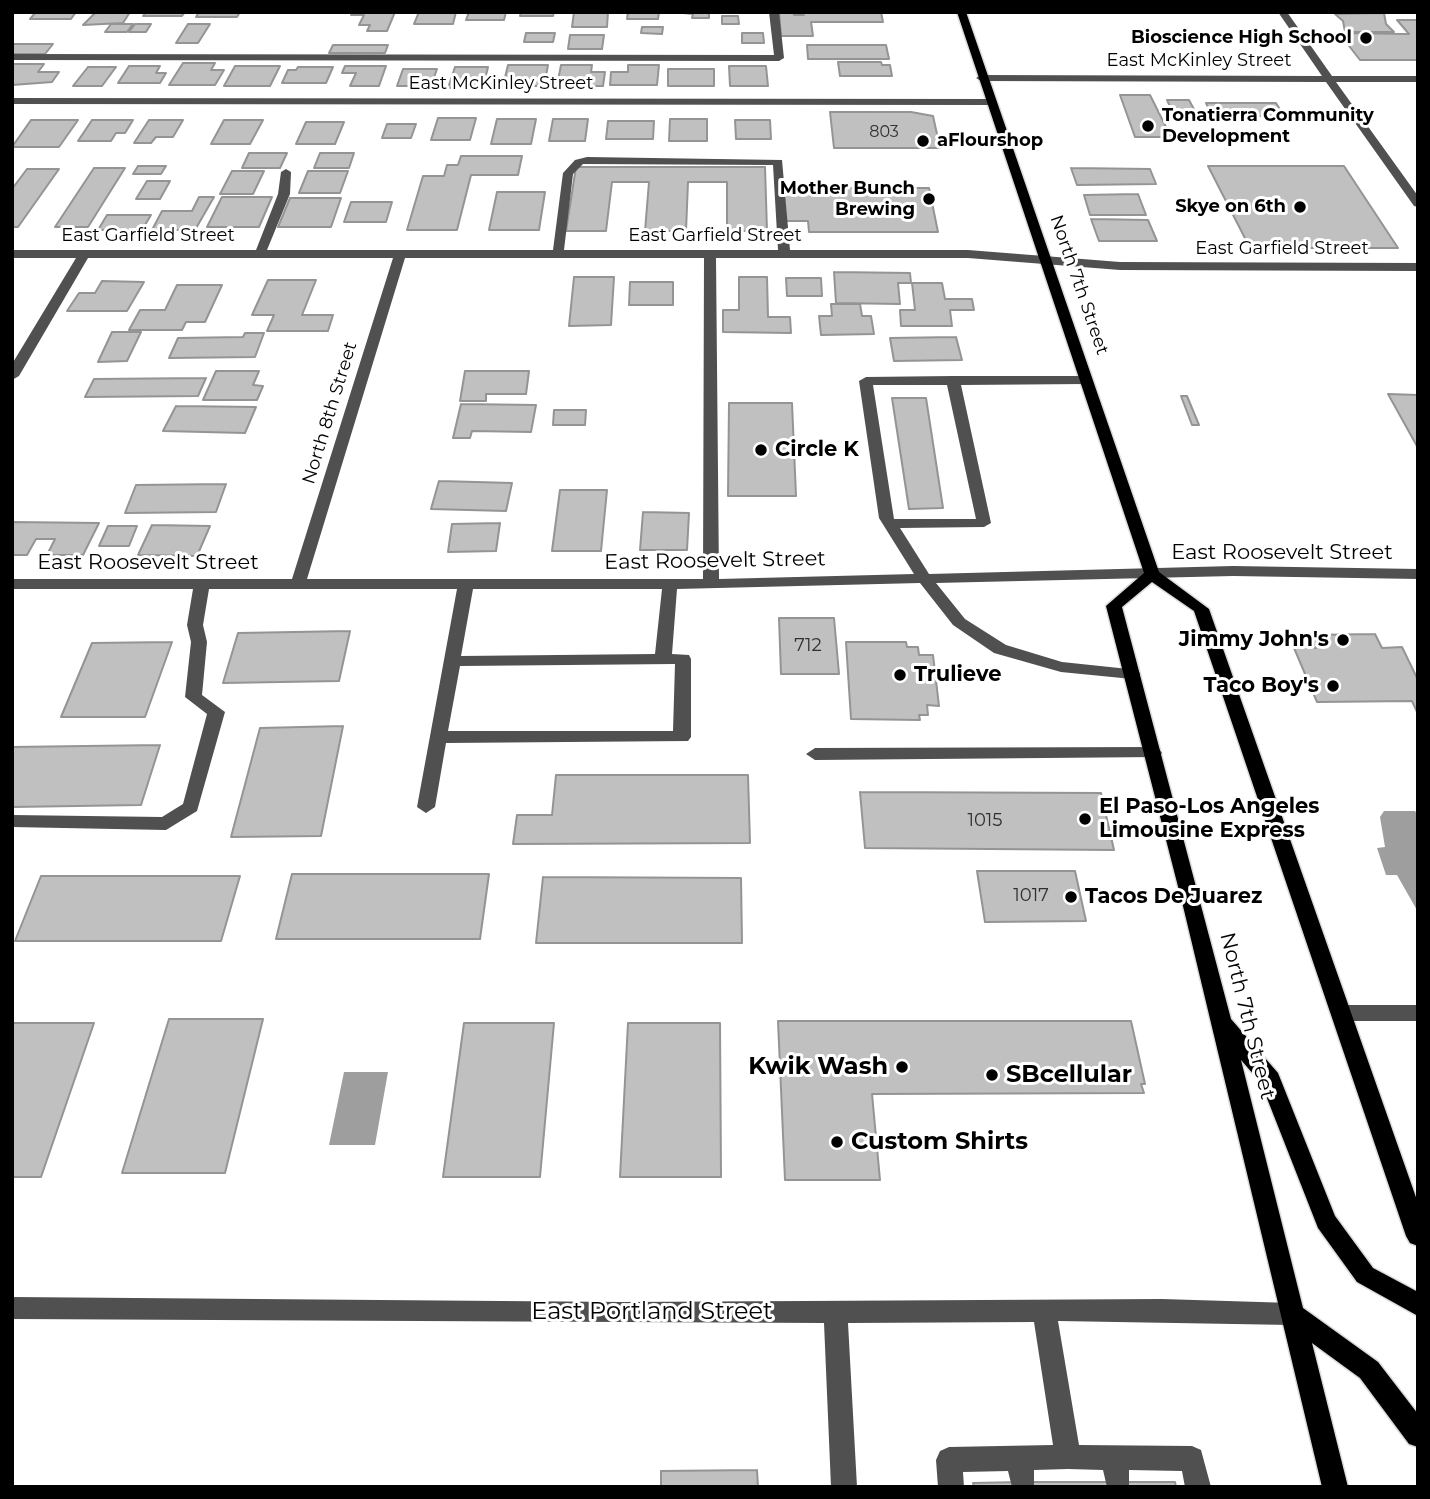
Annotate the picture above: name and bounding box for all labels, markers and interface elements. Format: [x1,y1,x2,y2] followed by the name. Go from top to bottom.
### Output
[1131,27,1352,49] place label: Bioscience High School
[1358,30,1374,46] marker: Bioscience High School
[1107,50,1291,72] street label: East McKinley Street
[409,73,593,95] street label: East McKinley Street
[1162,105,1374,148] place label: Tonatierra Community Development
[1140,118,1156,134] marker: Tonatierra Community Development
[869,122,899,142] house number: 803
[937,130,1043,152] place label: aFlourshop
[915,133,931,149] marker: aFlourshop
[780,178,915,220] place label: Mother Bunch Brewing
[921,191,937,207] marker: Mother Bunch Brewing
[1175,196,1286,218] place label: Skye on 6th
[1292,199,1308,215] marker: Skye on 6th
[1045,212,1113,358] street label: North 7th Street
[61,225,235,247] street label: East Garfield Street
[628,225,802,247] street label: East Garfield Street
[1195,238,1369,260] street label: East Garfield Street
[298,339,362,487] street label: North 8th Street
[775,437,859,463] place label: Circle K
[753,442,769,458] marker: Circle K
[1171,540,1393,566] street label: East Roosevelt Street
[604,546,826,576] street label: East Roosevelt Street
[37,550,259,576] street label: East Roosevelt Street
[1179,627,1329,653] place label: Jimmy John's
[1335,632,1351,648] marker: Jimmy John's
[794,635,822,657] house number: 712
[914,662,1001,688] place label: Trulieve
[892,667,908,683] marker: Trulieve
[1204,673,1319,699] place label: Taco Boy's
[1325,678,1341,694] marker: Taco Boy's
[1099,794,1319,844] place label: El Paso-Los Angeles Limousine Express
[967,810,1003,832] house number: 1015
[1077,811,1093,827] marker: El Paso-Los Angeles Limousine Express
[1085,884,1262,910] place label: Tacos De Juarez
[1013,885,1049,907] house number: 1017
[1063,889,1079,905] marker: Tacos De Juarez
[1214,930,1280,1102] street label: North 7th Street
[748,1053,888,1081] place label: Kwik Wash
[894,1059,910,1075] marker: Kwik Wash
[1006,1061,1132,1089] place label: SBcellular
[984,1067,1000,1083] marker: SBcellular
[851,1128,1028,1156] place label: Custom Shirts
[829,1134,845,1150] marker: Custom Shirts
[531,1298,773,1326] street label: East Portland Street

